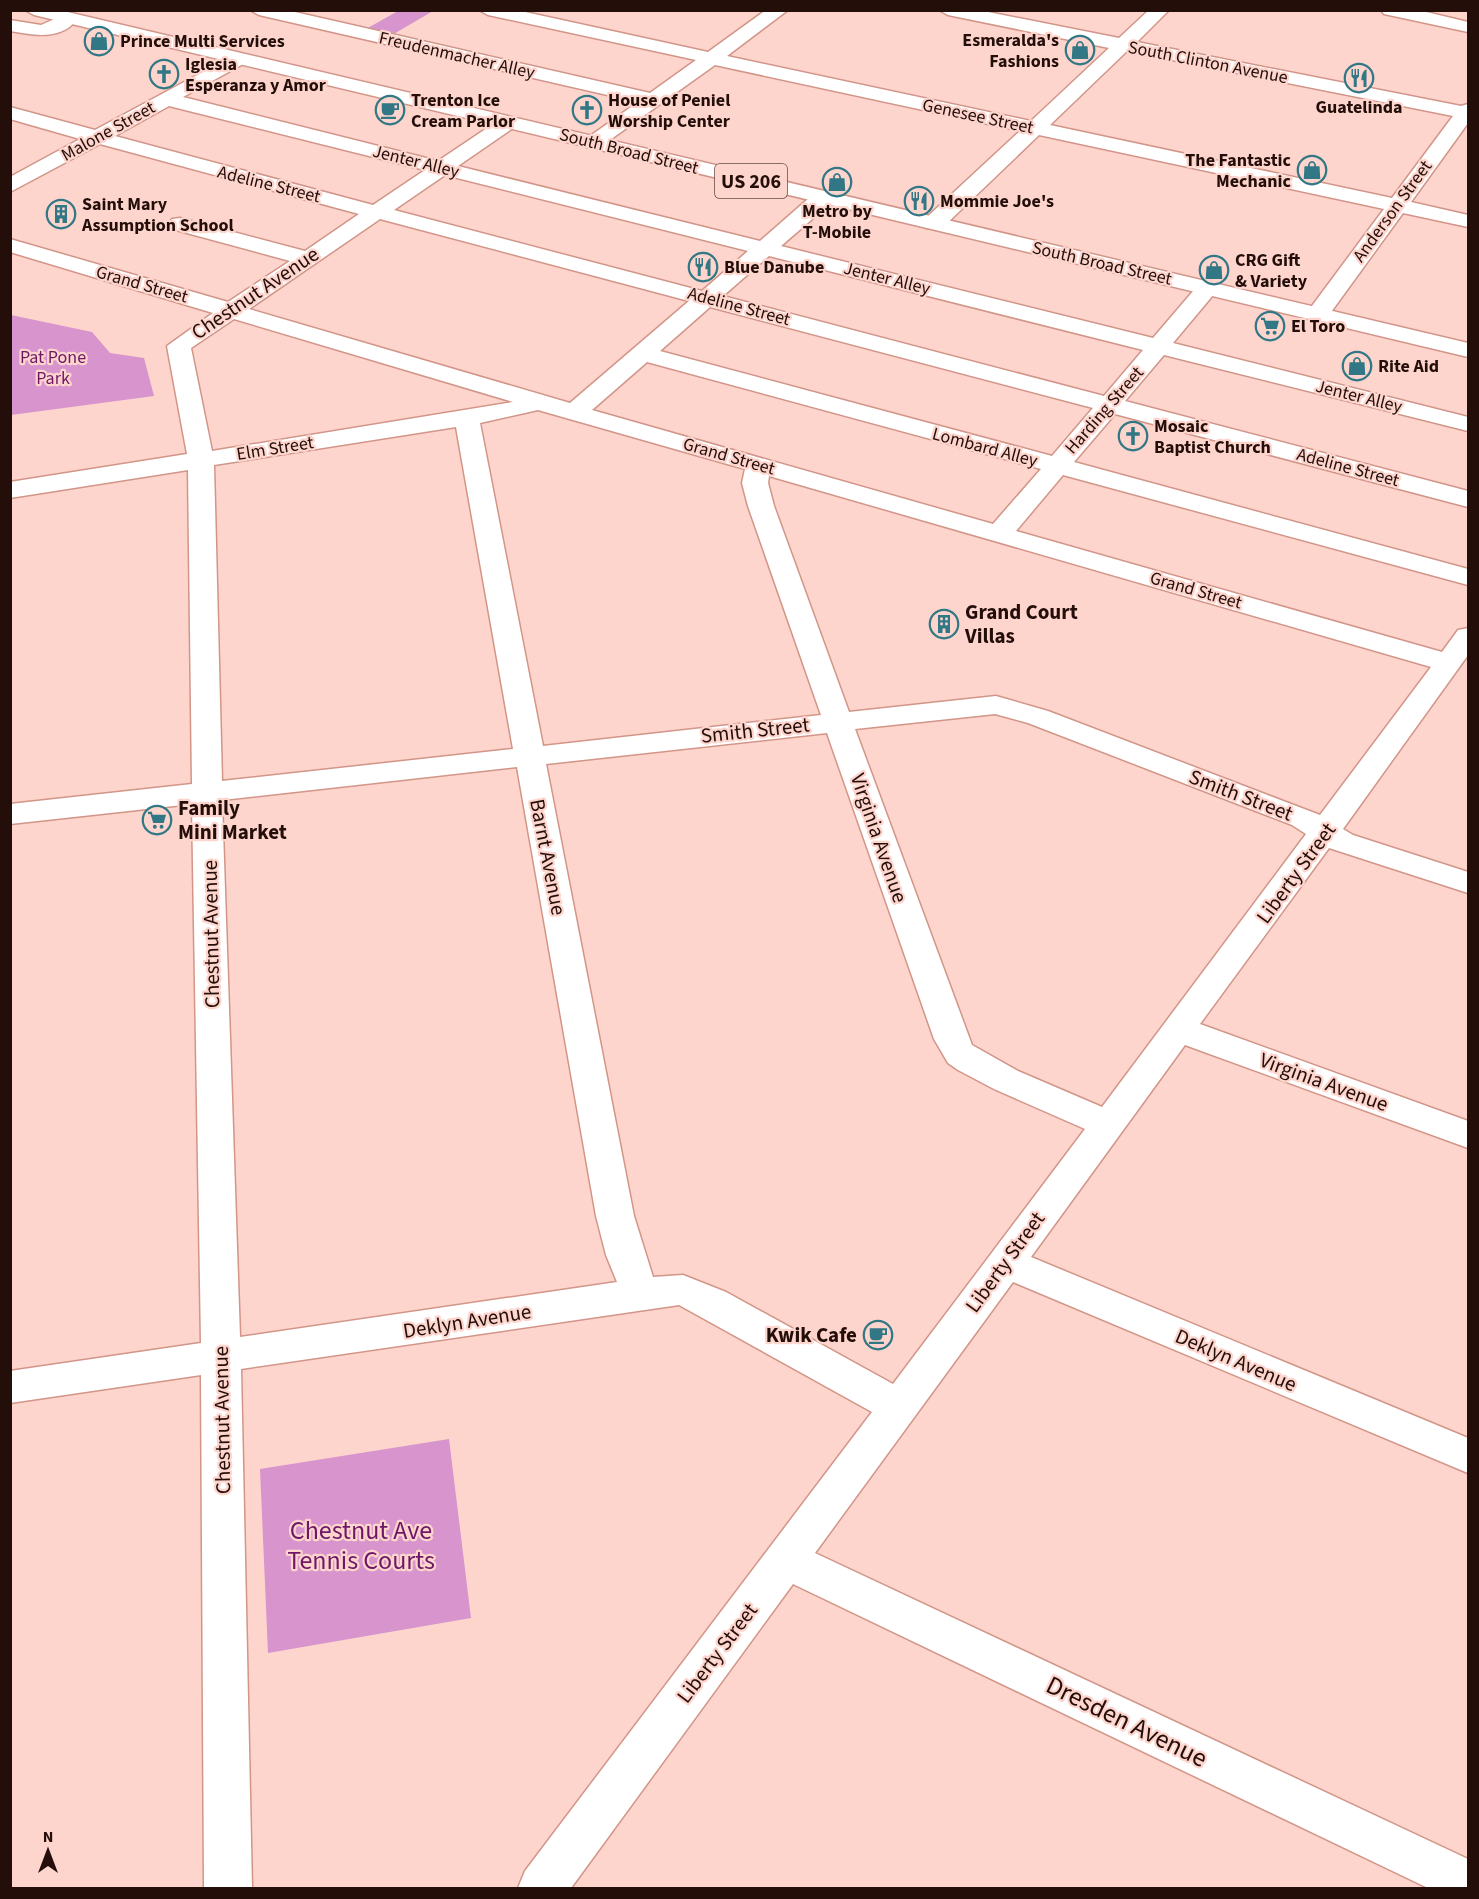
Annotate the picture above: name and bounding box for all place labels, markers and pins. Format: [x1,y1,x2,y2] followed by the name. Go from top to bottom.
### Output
[83,25,115,57] shop icon: Prince Multi Services
[962,28,1059,74] place label: Esmeralda's Fashions
[120,29,285,54] place label: Prince Multi Services
[1064,34,1096,66] shop icon: Esmeralda's Fashions
[185,52,327,98] place label: Iglesia Esperanza y Amor
[148,58,180,90] church icon: Iglesia Esperanza y Amor
[1343,62,1375,94] restaurant icon: Guatelinda
[411,88,516,134] place label: Trenton Ice Cream Parlor
[608,88,731,134] place label: House of Peniel Worship Center
[374,94,406,126] cafe icon: Trenton Ice Cream Parlor
[571,94,603,126] church icon: House of Peniel Worship Center
[1316,95,1402,120] place label: Guatelinda
[1185,148,1292,194] place label: The Fantastic Mechanic
[1296,154,1328,186] shop icon: The Fantastic Mechanic
[821,166,853,198] shop icon: Metro by T-Mobile
[903,185,935,217] restaurant icon: Mommie Joe's
[940,189,1054,214] place label: Mommie Joe's
[81,192,234,238] place label: Saint Mary Assumption School
[45,198,77,230] building icon: Saint Mary Assumption School
[802,199,873,245] place label: Metro by T-Mobile
[1235,248,1308,294] place label: CRG Gift & Variety
[687,251,719,283] restaurant icon: Blue Danube
[1198,254,1230,286] shop icon: CRG Gift & Variety
[724,255,824,280] place label: Blue Danube
[1254,310,1286,342] supermarket icon: El Toro
[1291,314,1345,339] place label: El Toro
[1341,350,1373,382] shop icon: Rite Aid
[1378,354,1439,379] place label: Rite Aid
[1154,414,1271,460] place label: Mosaic Baptist Church
[1117,420,1149,452] church icon: Mosaic Baptist Church
[964,597,1078,651] place label: Grand Court Villas
[928,608,960,640] building icon: Grand Court Villas
[178,793,287,847] place label: Family Mini Market
[141,804,173,836] supermarket icon: Family Mini Market
[862,1319,894,1351] cafe icon: Kwik Cafe
[766,1320,857,1350] place label: Kwik Cafe

